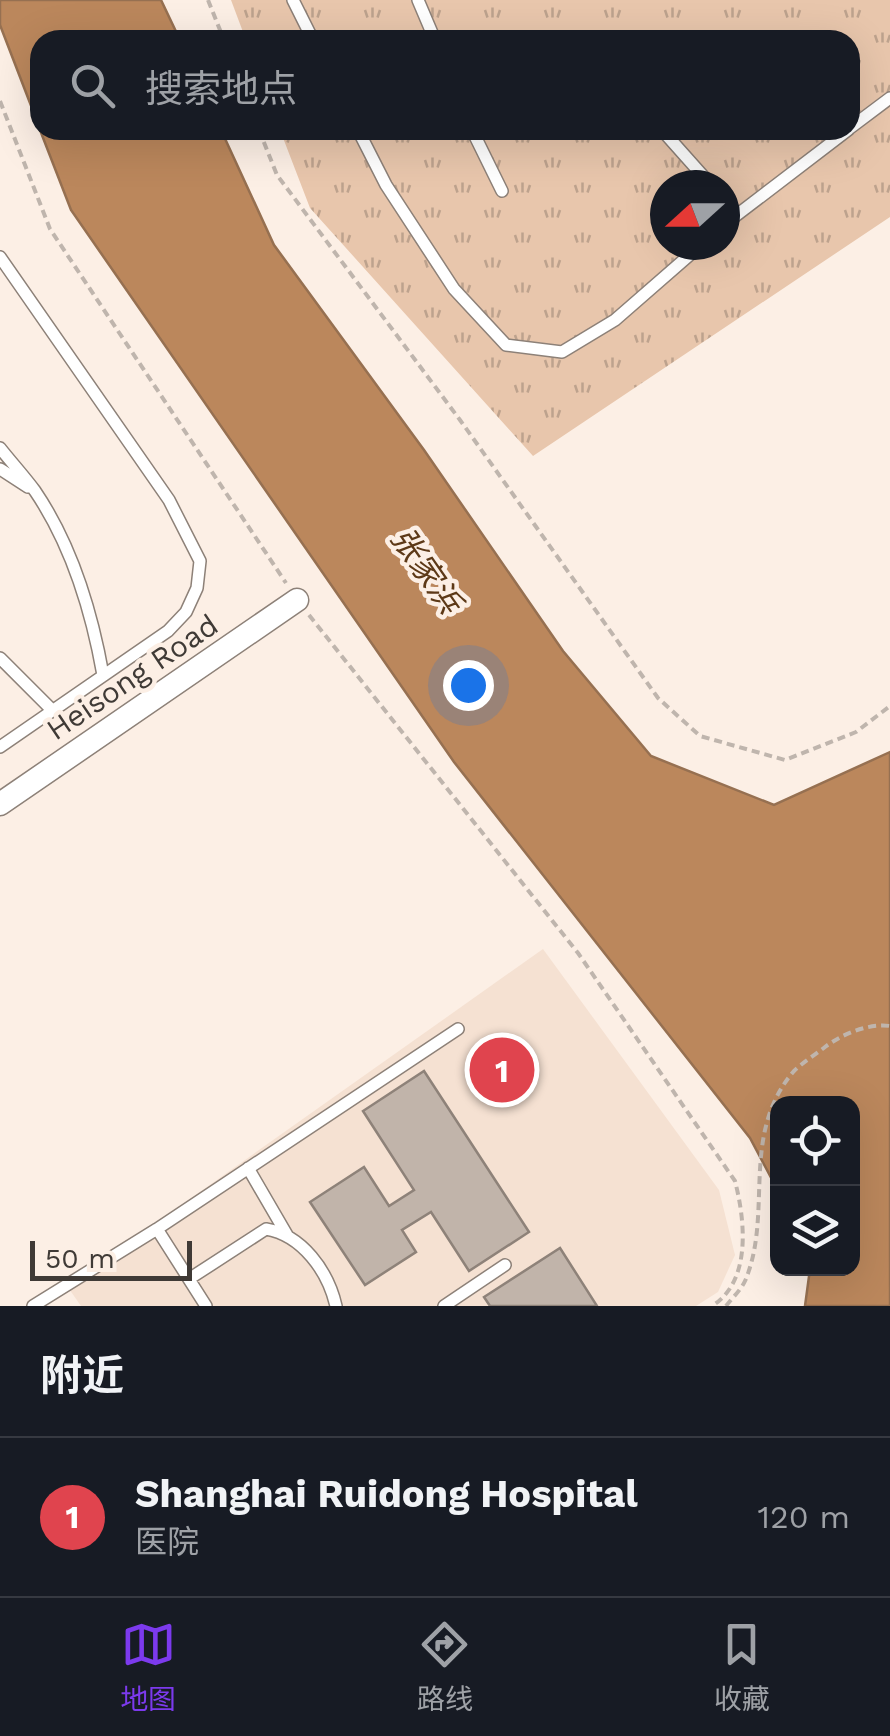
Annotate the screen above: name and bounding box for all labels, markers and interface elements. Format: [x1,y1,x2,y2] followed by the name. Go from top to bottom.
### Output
[30,30,860,140] search box
[65,58,120,113] icon: search
[145,67,297,111] text: 搜索地点
[650,170,740,260] north arrow
[383,520,471,623] water label: 张家浜
[40,607,224,747] street label: Heisong Road
[443,660,494,711] your location
[470,1032,534,1108] pin: 1
[770,1096,860,1276] map controls
[770,1096,860,1186] button: locate
[770,1186,860,1276] button: layers
[30,1236,192,1280] scale bar
[45,1242,115,1275] text: 50 m
[40,1351,124,1400] text: 附近
[135,1472,638,1516] text: Shanghai Ruidong Hospital
[66,1498,79,1536] text: 1
[758,1498,850,1536] text: 120 m
[135,1523,199,1561] text: 医院
[120,1617,176,1717] tab: 地图
[417,1617,473,1717] tab: 路线
[714,1617,770,1717] tab: 收藏

